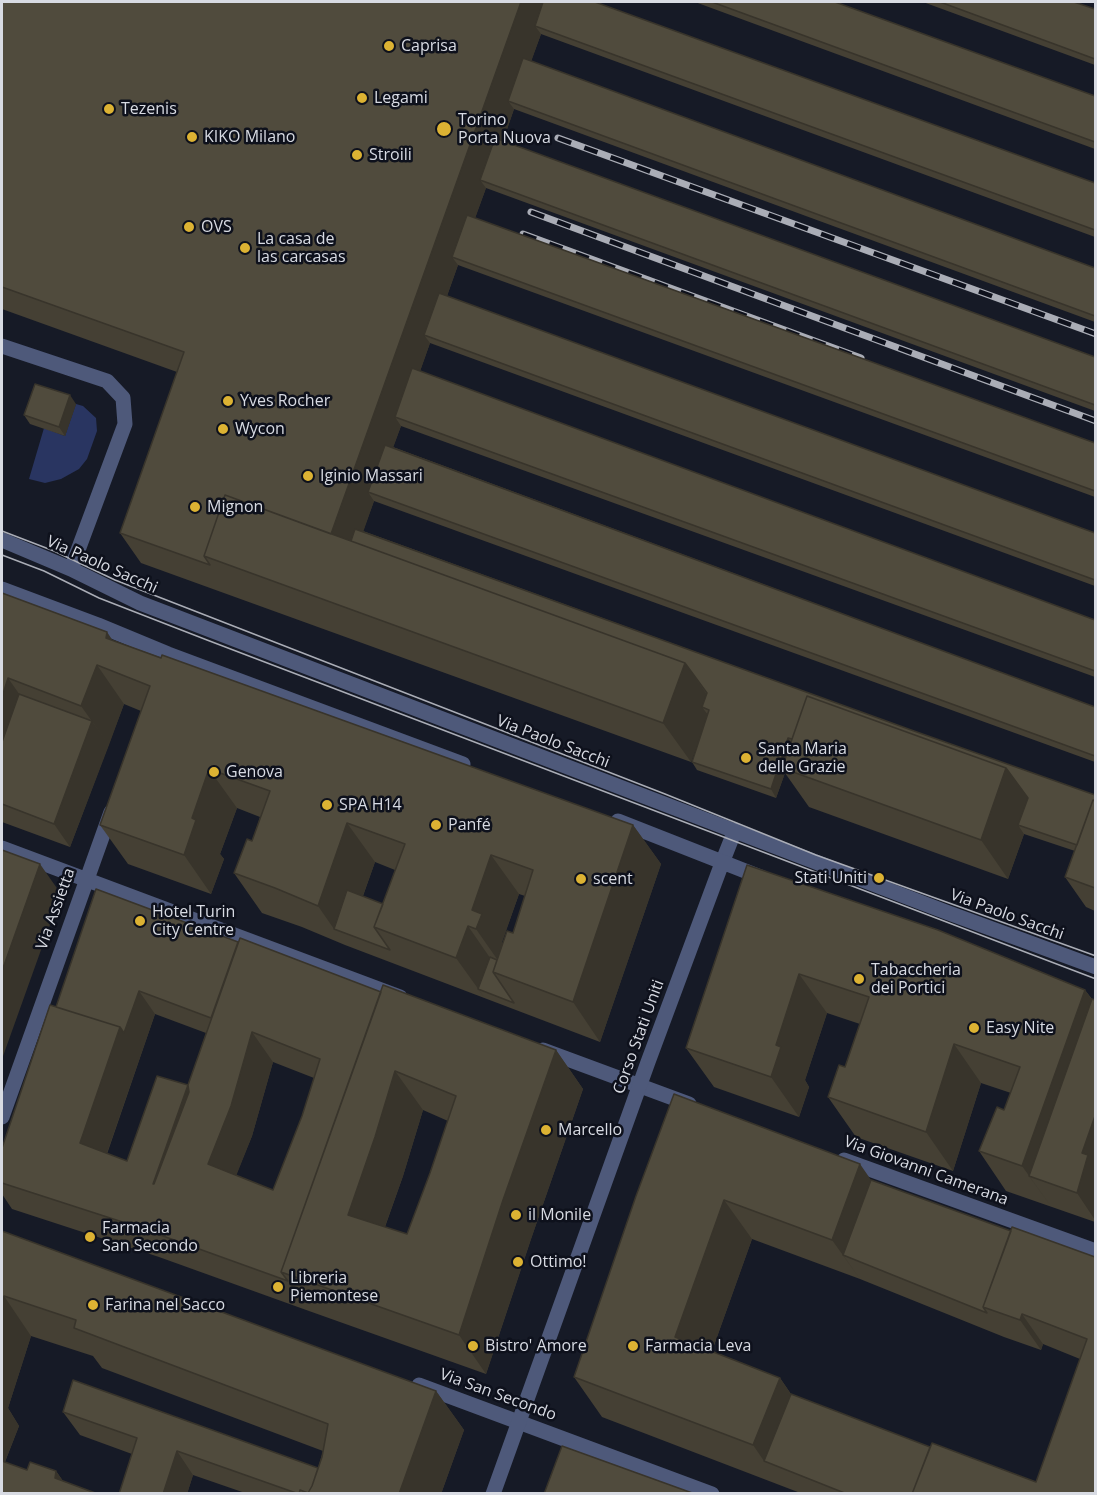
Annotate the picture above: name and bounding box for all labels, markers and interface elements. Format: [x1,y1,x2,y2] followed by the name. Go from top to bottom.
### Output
[401,36,457,56] place label: Caprisa
[382,39,396,53] marker: Caprisa
[374,88,428,108] place label: Legami
[355,91,369,105] marker: Legami
[121,99,177,119] place label: Tezenis
[102,102,116,116] marker: Tezenis
[458,110,551,148] place label: Torino Porta Nuova
[435,120,453,138] marker: Torino Porta Nuova
[204,127,295,147] place label: KIKO Milano
[185,130,199,144] marker: KIKO Milano
[369,145,412,165] place label: Stroili
[350,148,364,162] marker: Stroili
[201,217,232,237] place label: OVS
[182,220,196,234] marker: OVS
[257,229,346,267] place label: La casa de las carcasas
[238,241,252,255] marker: La casa de las carcasas
[240,391,330,411] place label: Yves Rocher
[221,394,235,408] marker: Yves Rocher
[235,419,285,439] place label: Wycon
[216,422,230,436] marker: Wycon
[320,466,423,486] place label: Iginio Massari
[301,469,315,483] marker: Iginio Massari
[207,497,263,517] place label: Mignon
[188,500,202,514] marker: Mignon
[44,532,160,598] street label: Via Paolo Sacchi
[494,712,612,772] street label: Via Paolo Sacchi
[758,739,847,777] place label: Santa Maria delle Grazie
[739,751,753,765] marker: Santa Maria delle Grazie
[226,762,283,782] place label: Genova
[207,765,221,779] marker: Genova
[339,795,402,815] place label: SPA H14
[320,798,334,812] marker: SPA H14
[448,815,491,835] place label: Panfé
[429,818,443,832] marker: Panfé
[32,866,80,952] street label: Via Assietta
[794,868,867,888] place label: Stati Uniti
[593,869,633,889] place label: scent
[872,871,886,885] marker: Stati Uniti
[574,872,588,886] marker: scent
[948,886,1066,944] street label: Via Paolo Sacchi
[152,902,235,940] place label: Hotel Turin City Centre
[133,914,147,928] marker: Hotel Turin City Centre
[871,960,961,998] place label: Tabaccheria dei Portici
[852,972,866,986] marker: Tabaccheria dei Portici
[609,977,669,1097] street label: Corso Stati Uniti
[986,1018,1054,1038] place label: Easy Nite
[967,1021,981,1035] marker: Easy Nite
[558,1120,622,1140] place label: Marcello
[539,1123,553,1137] marker: Marcello
[841,1132,1011,1210] street label: Via Giovanni Camerana
[528,1205,591,1225] place label: il Monile
[509,1208,523,1222] marker: il Monile
[102,1218,198,1256] place label: Farmacia San Secondo
[83,1230,97,1244] marker: Farmacia San Secondo
[530,1252,587,1272] place label: Ottimo!
[511,1255,525,1269] marker: Ottimo!
[290,1268,378,1306] place label: Libreria Piemontese
[271,1280,285,1294] marker: Libreria Piemontese
[105,1295,225,1315] place label: Farina nel Sacco
[86,1298,100,1312] marker: Farina nel Sacco
[485,1336,587,1356] place label: Bistro' Amore
[645,1336,751,1356] place label: Farmacia Leva
[466,1339,480,1353] marker: Bistro' Amore
[626,1339,640,1353] marker: Farmacia Leva
[437,1365,559,1425] street label: Via San Secondo

